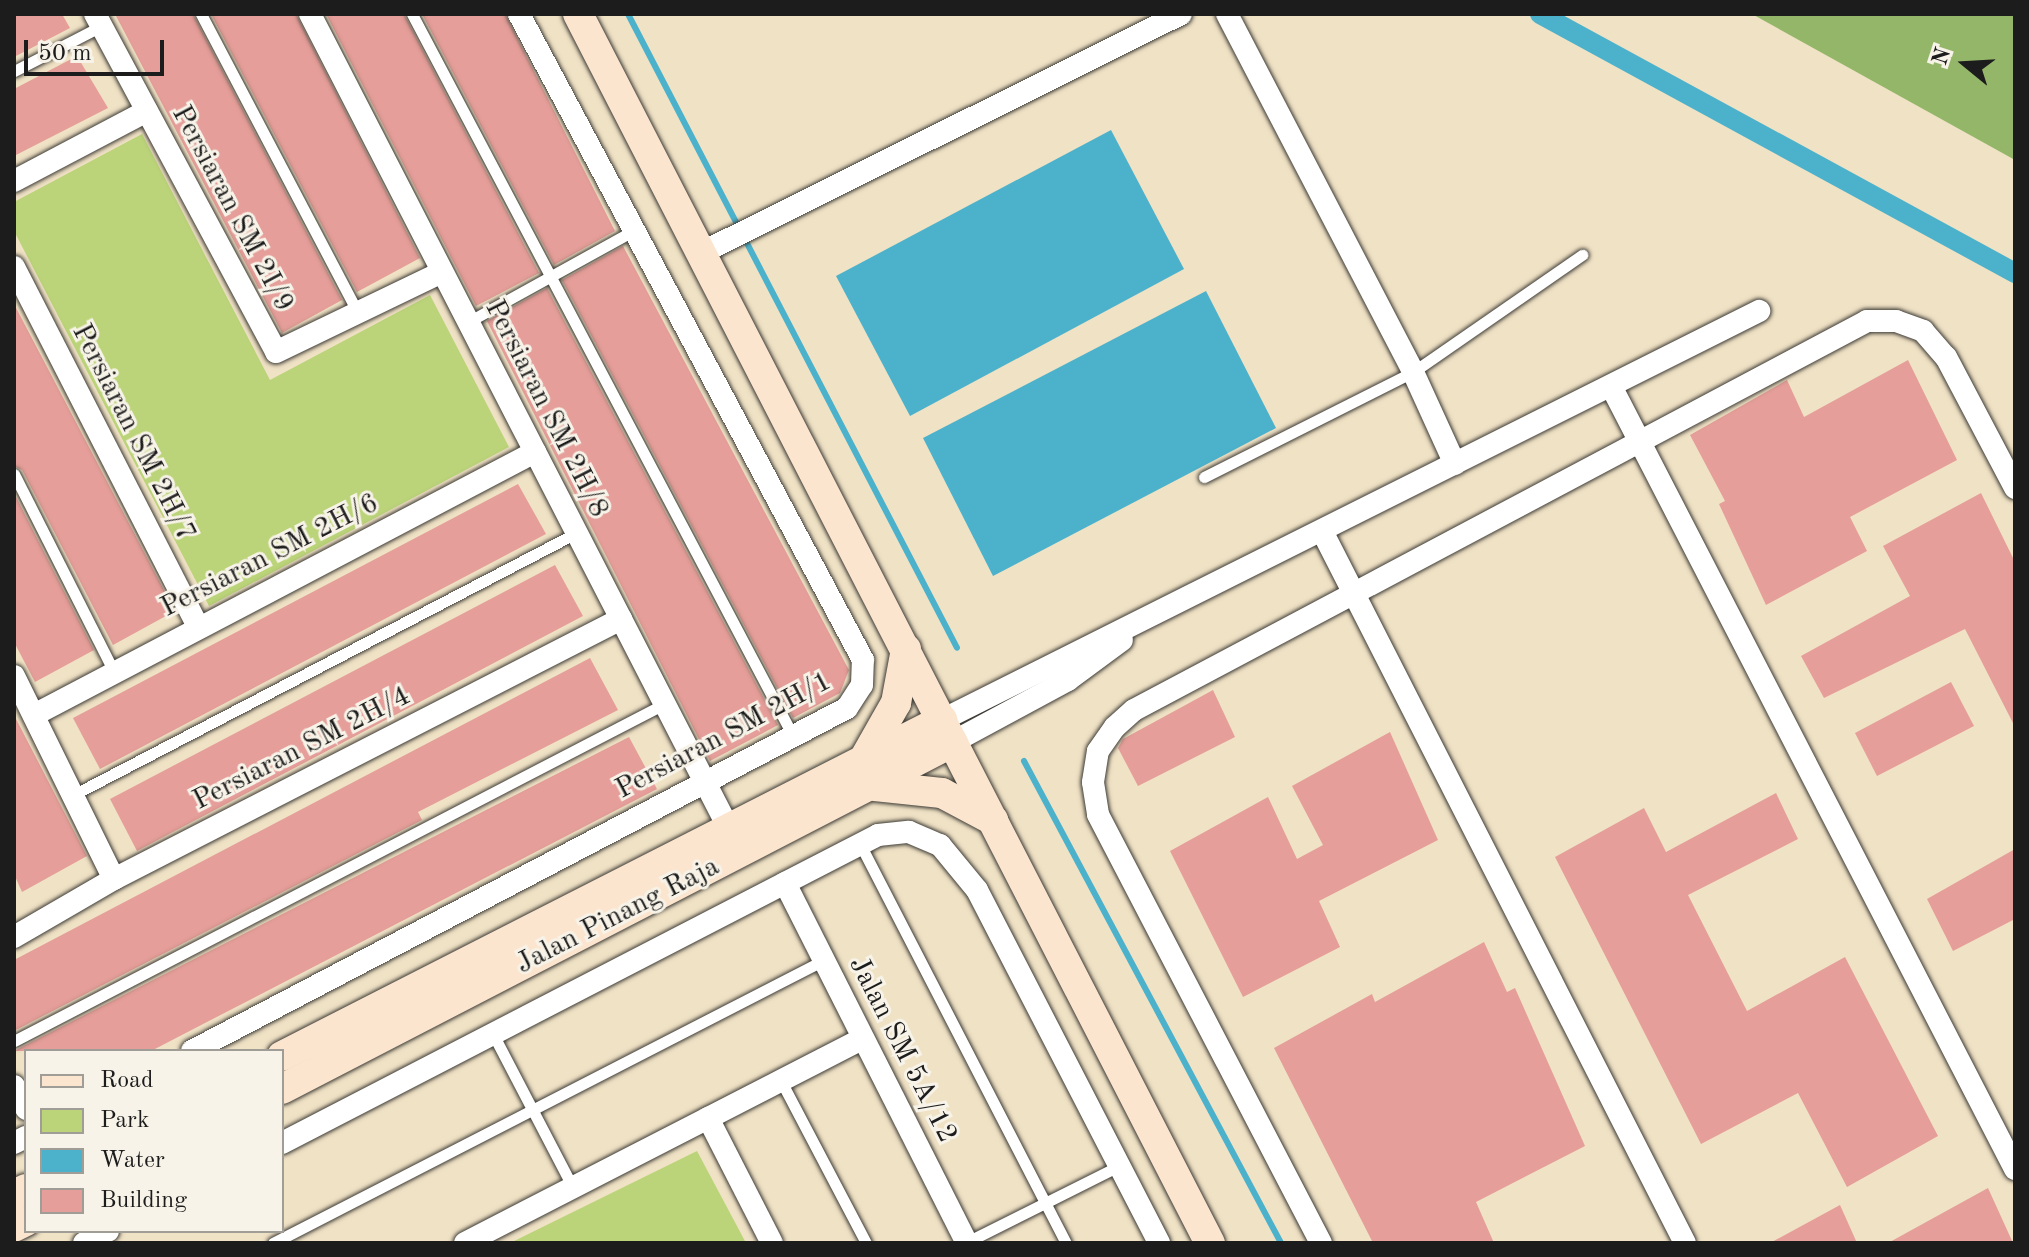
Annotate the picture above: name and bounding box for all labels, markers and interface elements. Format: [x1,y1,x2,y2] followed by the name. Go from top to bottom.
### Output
[28,24,168,74] scale bar
[1925,24,2005,104] north arrow
[38,42,92,66] text: 50 m
[1929,45,1955,68] text: N
[164,100,300,318] street label: Persiaran SM 2I/9
[477,295,615,523] street label: Persiaran SM 2H/8
[64,319,202,547] street label: Persiaran SM 2H/7
[156,487,384,625] street label: Persiaran SM 2H/6
[610,665,838,807] street label: Persiaran SM 2H/1
[188,680,416,818] street label: Persiaran SM 2H/4
[511,850,725,982] street label: Jalan Pinang Raja
[841,951,963,1149] street label: Jalan SM 5A/12
[24,1049,284,1233] legend
[100,1069,153,1093] text: Road
[100,1109,149,1133] text: Park
[100,1149,165,1173] text: Water
[100,1189,187,1213] text: Building

